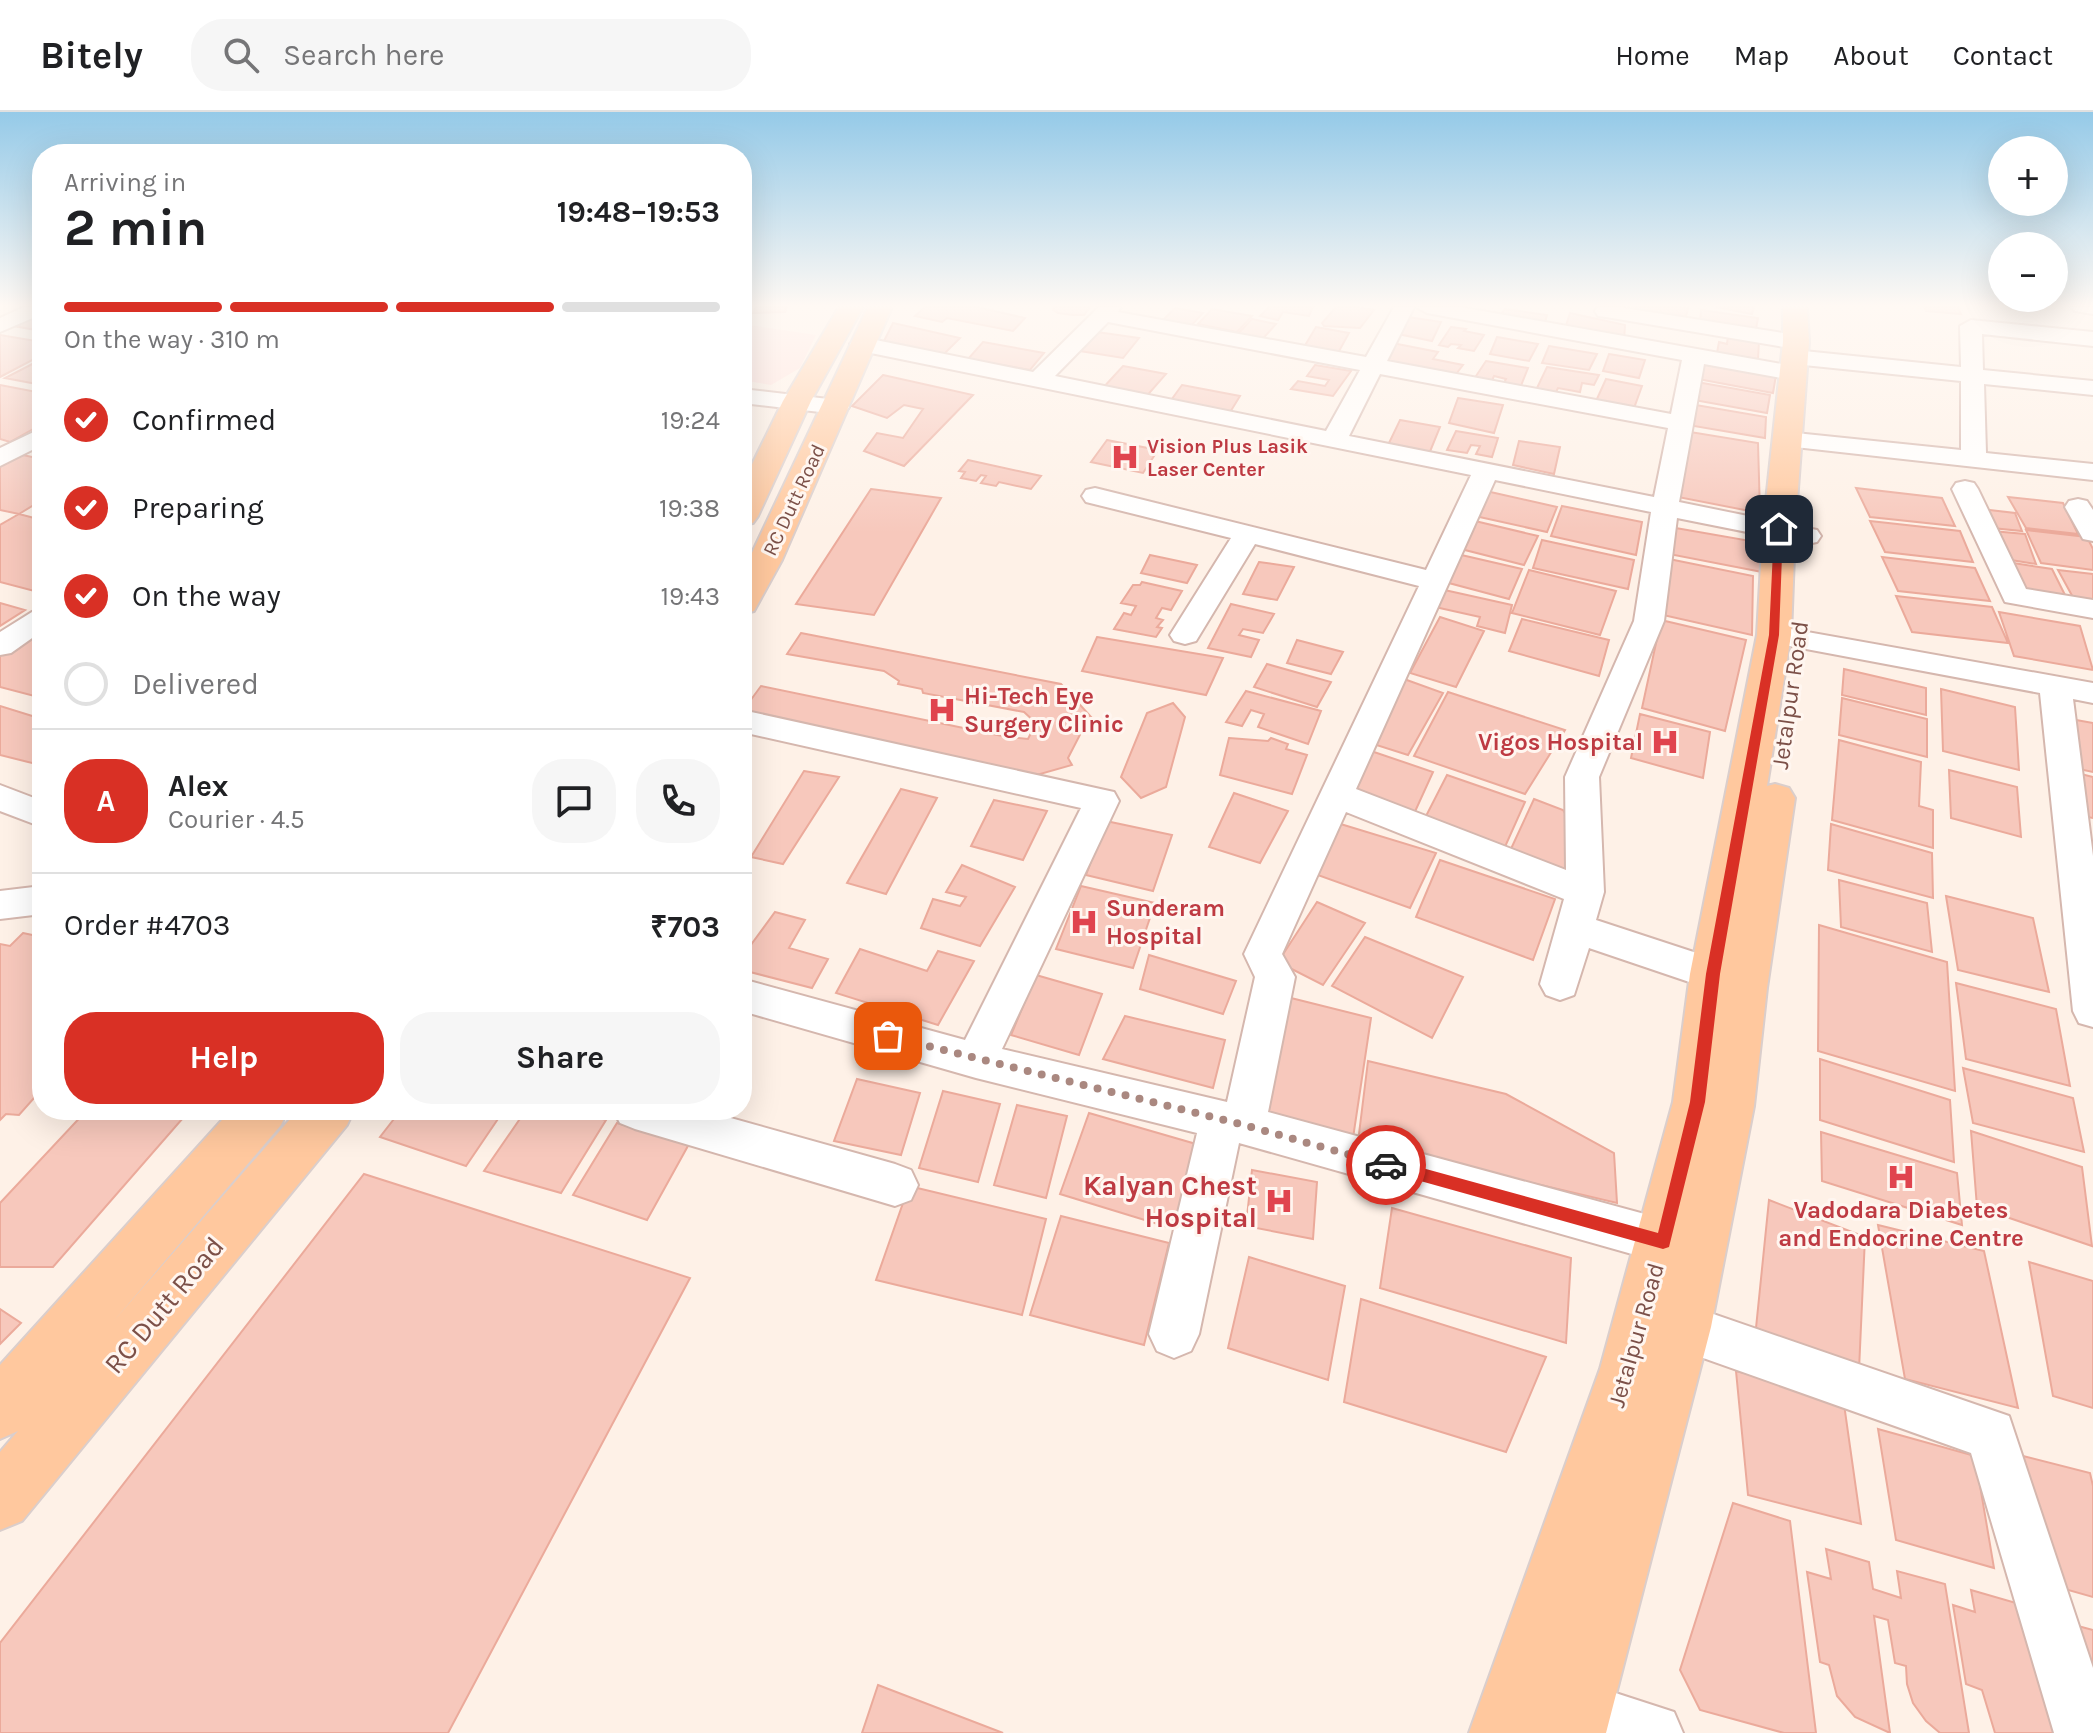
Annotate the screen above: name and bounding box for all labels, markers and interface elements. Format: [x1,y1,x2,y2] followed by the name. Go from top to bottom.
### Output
[191,19,751,91] search box
[40,33,143,78] text: Bitely
[219,33,263,77] icon: search
[283,37,444,73] text: Search here
[1615,39,1690,72] text: Home
[1734,39,1789,72] text: Map
[1833,39,1909,72] text: About
[1953,39,2053,72] text: Contact
[1988,136,2068,312] map controls
[1988,136,2068,216] button: +
[64,167,186,198] text: Arriving in
[557,194,720,230] text: 19:48–19:53
[64,197,207,258] text: 2 min
[1988,232,2068,312] button: −
[64,324,280,355] text: On the way · 310 m
[64,398,108,442] icon: check
[132,402,276,438] text: Confirmed
[661,405,720,436] text: 19:24
[1147,435,1308,481] place label: Vision Plus Lasik Laser Center
[758,441,830,559] street label: RC Dutt Road
[1110,442,1140,472] hospital icon: Vision Plus Lasik Laser Center
[64,486,108,530] icon: check
[132,490,264,526] text: Preparing
[659,493,720,524] text: 19:38
[1745,495,1813,563] pin
[1757,507,1801,551] icon: home
[64,574,108,618] icon: check
[132,578,281,614] text: On the way
[660,581,720,612] text: 19:43
[1766,619,1814,771] street label: Jetalpur Road
[132,666,259,702] text: Delivered
[964,682,1124,738] place label: Hi-Tech Eye Surgery Clinic
[927,695,957,725] hospital icon: Hi-Tech Eye Surgery Clinic
[1650,727,1680,757] hospital icon: Vigos Hospital
[1478,728,1643,756] place label: Vigos Hospital
[532,759,616,843] button: chat
[636,759,720,843] button: phone
[168,768,228,804] text: Alex
[97,783,115,819] text: A
[168,804,305,835] text: Courier · 4.5
[1106,894,1225,950] place label: Sunderam Hospital
[64,907,231,943] text: Order #4703
[1069,907,1099,937] hospital icon: Sunderam Hospital
[650,909,720,945] text: ₹703
[854,1002,922,1070] pin
[64,1012,384,1104] button: Help
[400,1012,720,1104] button: Share
[866,1014,910,1058] icon: bag
[1346,1125,1426,1205] courier
[1364,1143,1408,1187] icon: car
[1886,1162,1916,1192] hospital icon: Vadodara Diabetes and Endocrine Centre
[1083,1169,1257,1234] place label: Kalyan Chest Hospital
[1264,1186,1294,1216] hospital icon: Kalyan Chest Hospital
[1778,1196,2024,1252] place label: Vadodara Diabetes and Endocrine Centre
[97,1230,231,1380] street label: RC Dutt Road
[1602,1259,1670,1411] street label: Jetalpur Road

